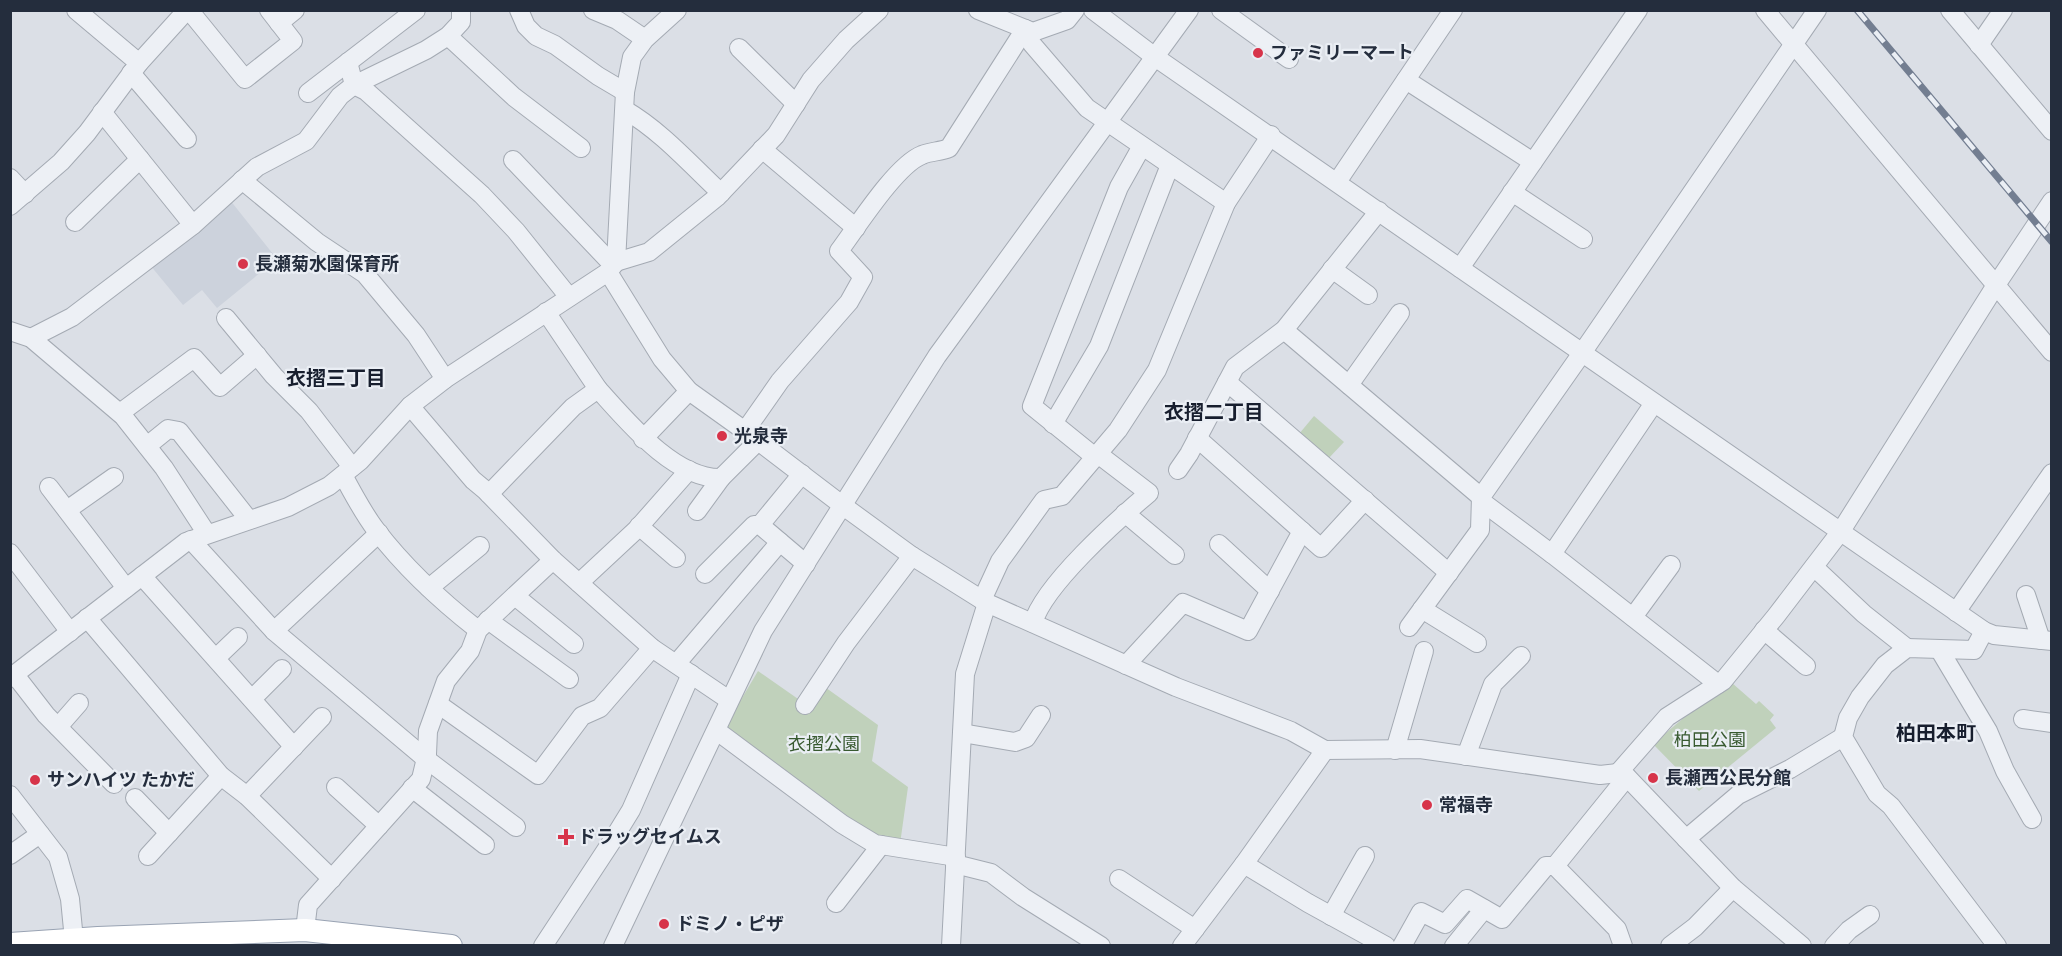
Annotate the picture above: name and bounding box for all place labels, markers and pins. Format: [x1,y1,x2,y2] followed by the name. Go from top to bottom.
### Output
[1270,42,1414,63] place label: ファミリーマート
[1251,46,1265,60] marker: ファミリーマート
[255,253,399,274] place label: 長瀬菊水園保育所
[236,257,250,271] marker: 長瀬菊水園保育所
[734,425,788,446] place label: 光泉寺
[715,429,729,443] marker: 光泉寺
[1665,767,1791,788] place label: 長瀬西公民分館
[47,769,195,790] place label: サンハイツ たかだ
[1646,771,1660,785] marker: 長瀬西公民分館
[28,773,42,787] marker: サンハイツ たかだ
[1439,794,1493,815] place label: 常福寺
[1420,798,1434,812] marker: 常福寺
[578,826,722,847] place label: ドラッグセイムス
[559,830,573,844] marker: ドラッグセイムス
[676,913,784,934] place label: ドミノ・ピザ
[657,917,671,931] marker: ドミノ・ピザ

